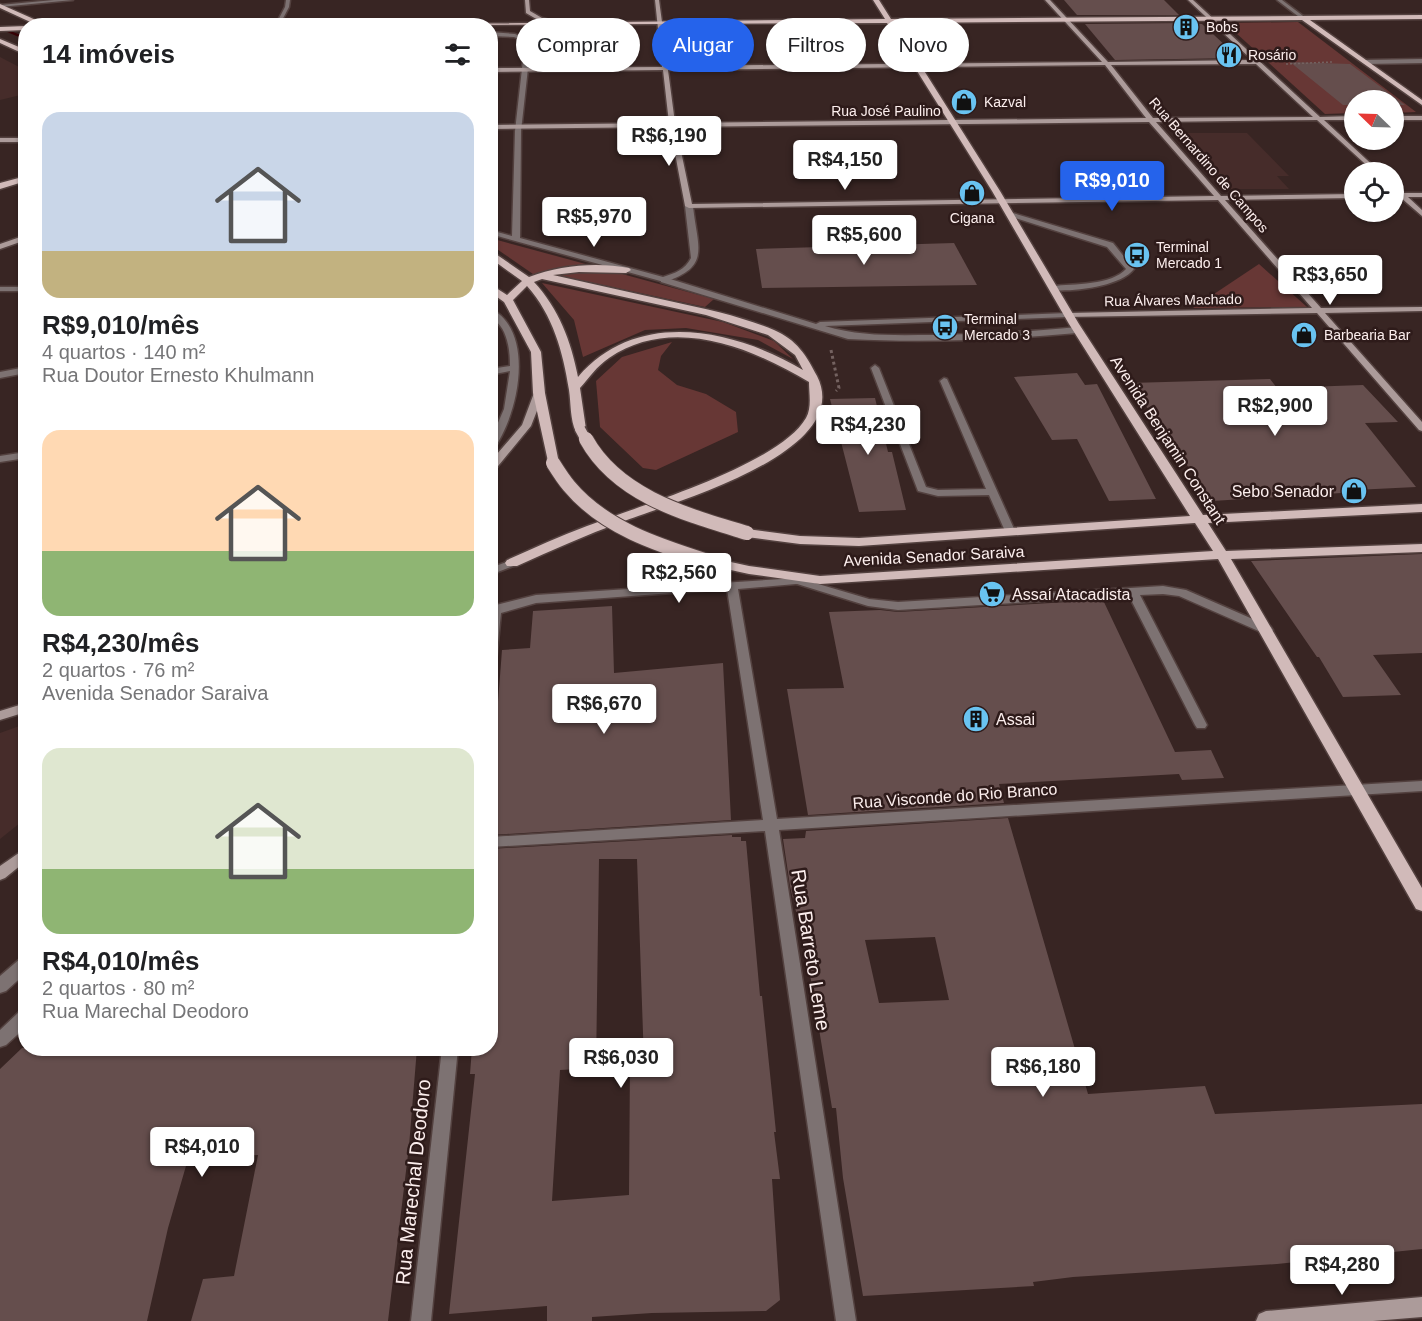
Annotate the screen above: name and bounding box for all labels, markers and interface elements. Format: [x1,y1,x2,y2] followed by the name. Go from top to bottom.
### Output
[1171,12,1201,42] building icon: Bobs
[516,18,640,72] chip: Comprar
[652,18,754,72] chip: Alugar
[766,18,866,72] chip: Filtros
[878,18,969,72] chip: Novo
[1206,19,1238,35] place label: Bobs
[441,38,474,71] icon: filters
[42,39,175,69] text: 14 imóveis
[1214,40,1244,70] restaurant icon: Rosário
[1248,47,1296,63] place label: Rosário
[949,87,979,117] shop icon: Kazval
[1344,90,1404,150] north arrow
[1344,90,1404,222] map controls
[984,94,1026,110] place label: Kazval
[1146,94,1272,236] street label: Rua Bernardino de Campos
[831,103,941,119] street label: Rua José Paulino
[614,116,724,167] pin: R$6,190
[631,124,707,146] text: R$6,190
[790,140,900,191] pin: R$4,150
[807,148,883,170] text: R$4,150
[204,151,312,259] icon: home
[1057,161,1167,212] pin: R$9,010
[1344,162,1404,222] button: locate
[1074,169,1150,191] text: R$9,010
[957,178,987,208] shop icon: Cigana
[539,197,649,248] pin: R$5,970
[556,205,632,227] text: R$5,970
[950,210,994,226] place label: Cigana
[809,215,919,266] pin: R$5,600
[826,223,902,245] text: R$5,600
[1156,239,1222,271] place label: Terminal Mercado 1
[1122,240,1152,270] bus stop icon: Terminal Mercado 1
[1275,255,1385,306] pin: R$3,650
[1292,263,1368,285] text: R$3,650
[1104,291,1242,309] street label: Rua Álvares Machado
[42,310,200,340] text: R$9,010/mês
[964,311,1030,343] place label: Terminal Mercado 3
[930,312,960,342] bus stop icon: Terminal Mercado 3
[1289,320,1319,350] shop icon: Barbearia Bar
[1324,327,1411,343] place label: Barbearia Bar
[42,341,205,363] text: 4 quartos · 140 m²
[1107,353,1229,528] street label: Avenida Benjamin Constant
[42,364,314,386] text: Rua Doutor Ernesto Khulmann
[1220,386,1330,437] pin: R$2,900
[1237,394,1313,416] text: R$2,900
[813,405,923,456] pin: R$4,230
[830,413,906,435] text: R$4,230
[204,469,312,577] icon: home
[1339,476,1369,506] shop icon: Sebo Senador
[1232,483,1335,500] place label: Sebo Senador
[843,543,1025,569] street label: Avenida Senador Saraiva
[624,553,734,604] pin: R$2,560
[641,561,717,583] text: R$2,560
[977,579,1007,609] supermarket icon: Assaí Atacadista
[1012,586,1130,603] place label: Assaí Atacadista
[42,628,200,658] text: R$4,230/mês
[42,659,194,681] text: 2 quartos · 76 m²
[42,682,268,704] text: Avenida Senador Saraiva
[549,684,659,735] pin: R$6,670
[566,692,642,714] text: R$6,670
[961,704,991,734] building icon: Assai
[996,711,1035,728] place label: Assai
[852,780,1058,812] street label: Rua Visconde do Rio Branco
[204,787,312,895] icon: home
[787,868,835,1032] street label: Rua Barreto Leme
[42,946,200,976] text: R$4,010/mês
[42,977,194,999] text: 2 quartos · 80 m²
[42,1000,249,1022] text: Rua Marechal Deodoro
[566,1038,676,1089] pin: R$6,030
[583,1046,659,1068] text: R$6,030
[988,1047,1098,1098] pin: R$6,180
[1005,1055,1081,1077] text: R$6,180
[391,1078,435,1286] street label: Rua Marechal Deodoro
[147,1127,257,1178] pin: R$4,010
[164,1135,240,1157] text: R$4,010
[1287,1245,1397,1296] pin: R$4,280
[1304,1253,1380,1275] text: R$4,280

